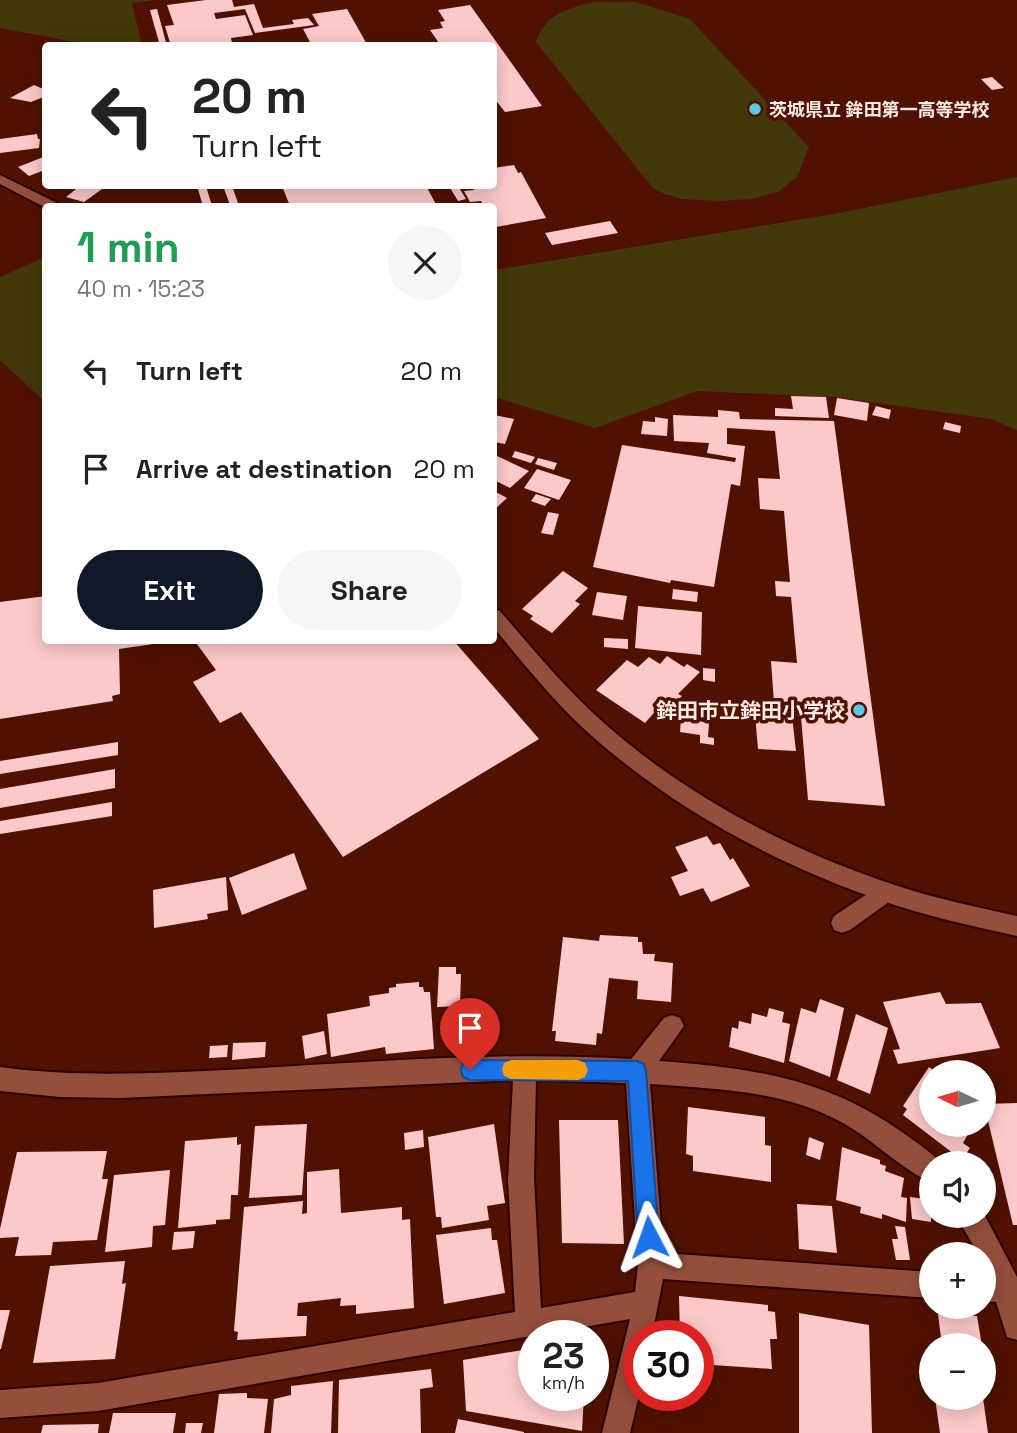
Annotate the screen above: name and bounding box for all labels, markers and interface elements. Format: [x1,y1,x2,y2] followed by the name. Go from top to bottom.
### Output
[192,65,307,127] text: 20 m
[77,70,168,161] icon: left
[769,98,990,121] place label: 茨城県立 鉾田第一高等学校
[747,101,763,117] marker: 茨城県立 鉾田第一高等学校
[192,126,322,166] text: Turn left
[77,221,180,274] text: 1 min
[388,226,462,300] button: close
[77,274,205,304] text: 40 m · 15:23
[77,352,115,390] icon: left
[136,354,243,388] text: Turn left
[401,354,462,388] text: 20 m
[77,450,115,488] icon: arrive
[136,452,393,486] text: Arrive at destination
[414,452,475,486] text: 20 m
[77,550,263,630] button: Exit
[277,550,462,630] button: Share
[656,697,845,724] place label: 鉾田市立鉾田小学校
[851,702,867,718] marker: 鉾田市立鉾田小学校
[440,998,500,1070] pin
[451,1009,489,1047] icon: arrive
[919,1060,996,1138] north arrow
[919,1060,996,1410] map controls
[919,1151,996,1228] button: sound
[612,1200,686,1274] position arrow
[919,1242,996,1319] button: +
[623,1320,714,1411] speed limit sign: 30
[919,1333,996,1410] button: −
[542,1334,585,1378] text: 23
[542,1371,585,1394] text: km/h

